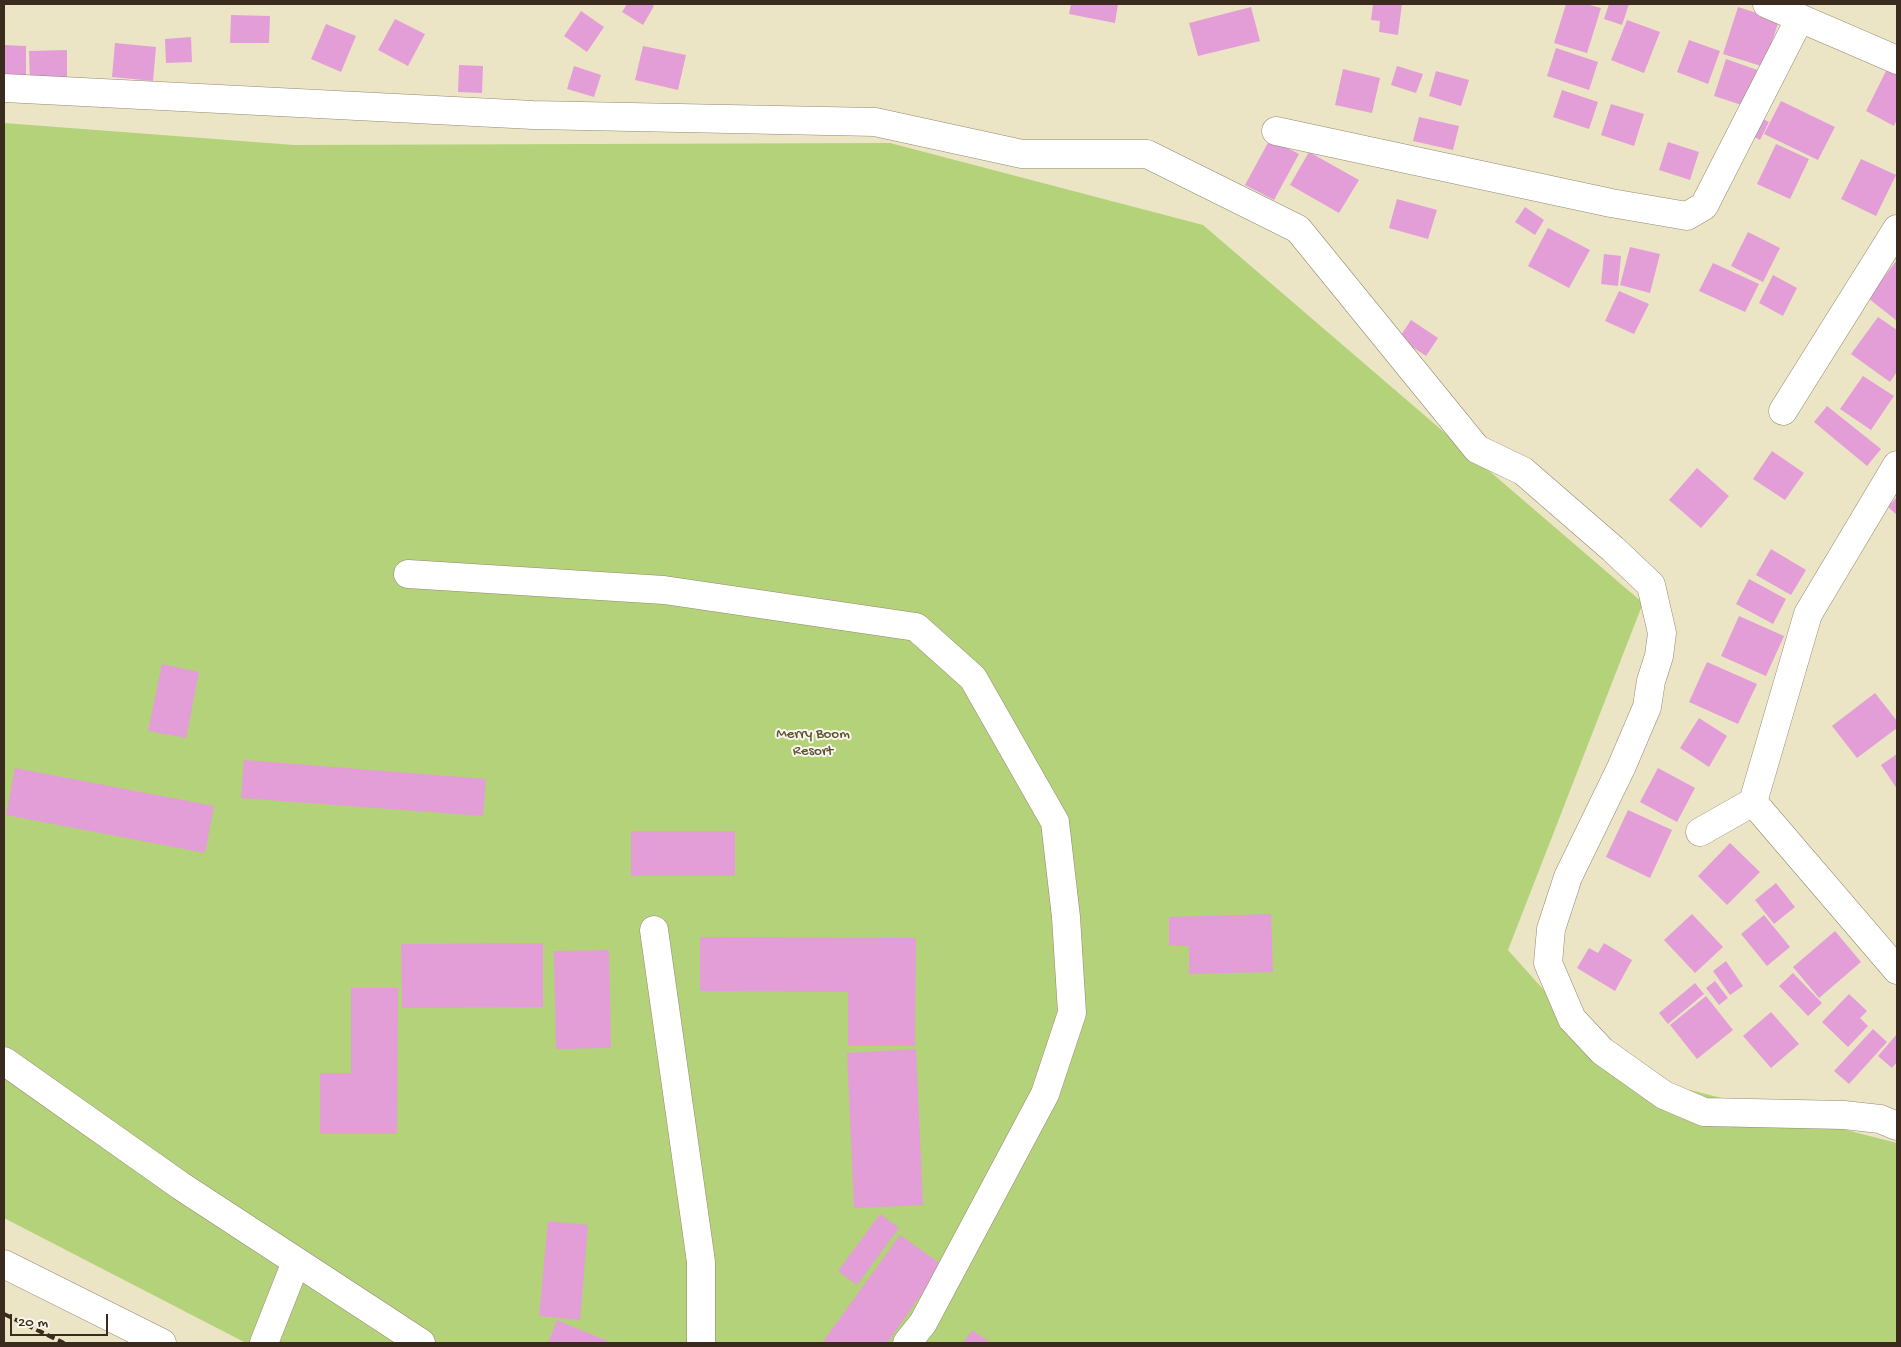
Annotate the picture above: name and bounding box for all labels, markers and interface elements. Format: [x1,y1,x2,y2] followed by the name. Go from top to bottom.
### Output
[776,726,850,761] park label: Merry Boom Resort
[12,1304,110,1336] scale bar
[18,1314,48,1332] text: 20 m

